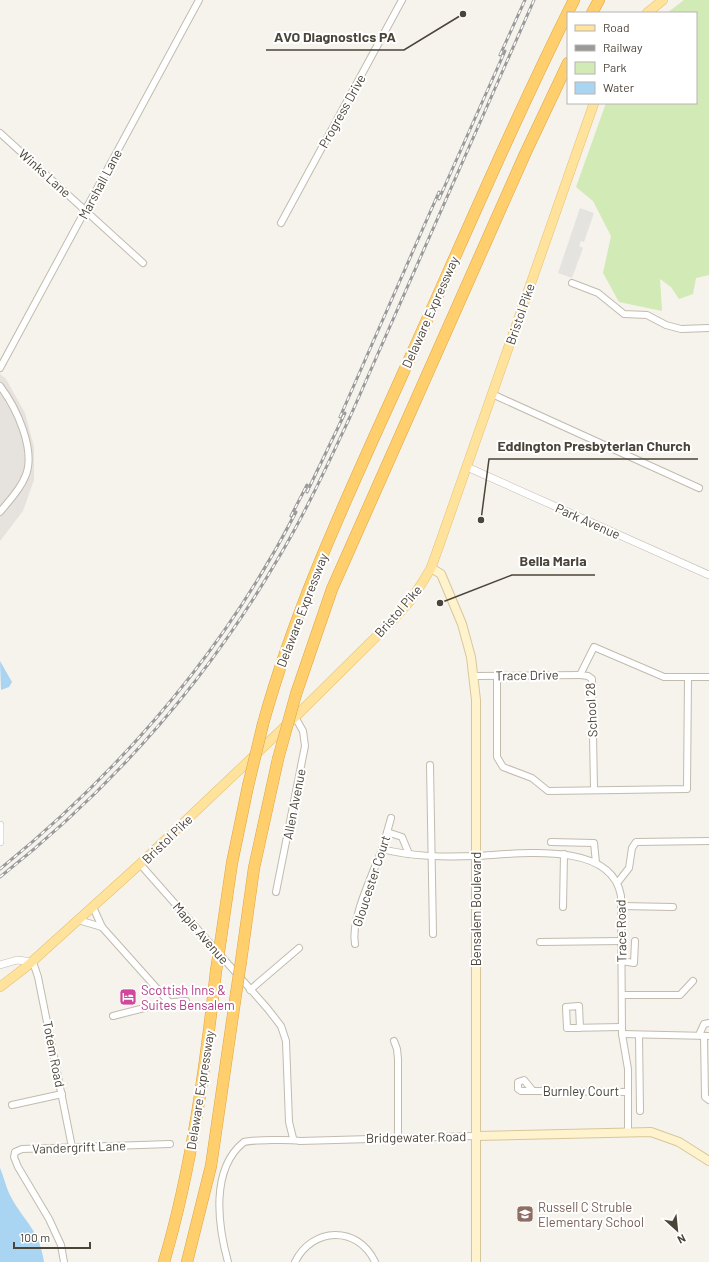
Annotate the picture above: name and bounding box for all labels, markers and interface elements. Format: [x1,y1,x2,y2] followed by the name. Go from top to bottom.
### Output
[567,12,697,104] legend
[603,20,630,34] text: Road
[266,24,404,50] callout: AVO Diagnostics PA
[274,28,397,45] text: AVO Diagnostics PA
[603,40,643,54] text: Railway
[603,60,627,74] text: Park
[315,71,369,151] street label: Progress Drive
[603,80,635,94] text: Water
[16,145,75,201] street label: Winks Lane
[75,146,125,222] street label: Marshall Lane
[398,253,462,371] street label: Delaware Expressway
[502,281,538,347] street label: Bristol Pike
[489,433,698,459] callout: Eddington Presbyterian Church
[497,437,691,454] text: Eddington Presbyterian Church
[553,500,623,542] street label: Park Avenue
[512,549,595,575] callout: Bella Maria
[273,551,331,669] street label: Delaware Expressway
[519,552,587,569] text: Bella Maria
[371,582,425,640] street label: Bristol Pike
[495,666,559,684] street label: Trace Drive
[582,682,600,738] street label: School 28
[279,767,309,841] street label: Allen Avenue
[138,811,196,867] street label: Bristol Pike
[349,833,393,929] street label: Gloucester Court
[468,852,484,966] street label: Bensalem Boulevard
[170,899,232,967] street label: Maple Avenue
[612,899,630,963] street label: Trace Road
[141,982,235,1013] place label: Scottish Inns & Suites Bensalem
[118,987,138,1007] hotel icon: Scottish Inns & Suites Bensalem
[40,1020,68,1088] street label: Totem Road
[183,1029,217,1151] street label: Delaware Expressway
[543,1083,619,1099] street label: Burnley Court
[366,1128,466,1146] street label: Bridgewater Road
[32,1137,126,1157] street label: Vandergrift Lane
[538,1199,644,1230] place label: Russell C Struble Elementary School
[515,1204,535,1224] school or university icon: Russell C Struble Elementary School
[657,1210,697,1250] north arrow
[14,1224,90,1250] scale bar
[20,1230,50,1244] text: 100 m
[676,1232,688,1247] text: N

